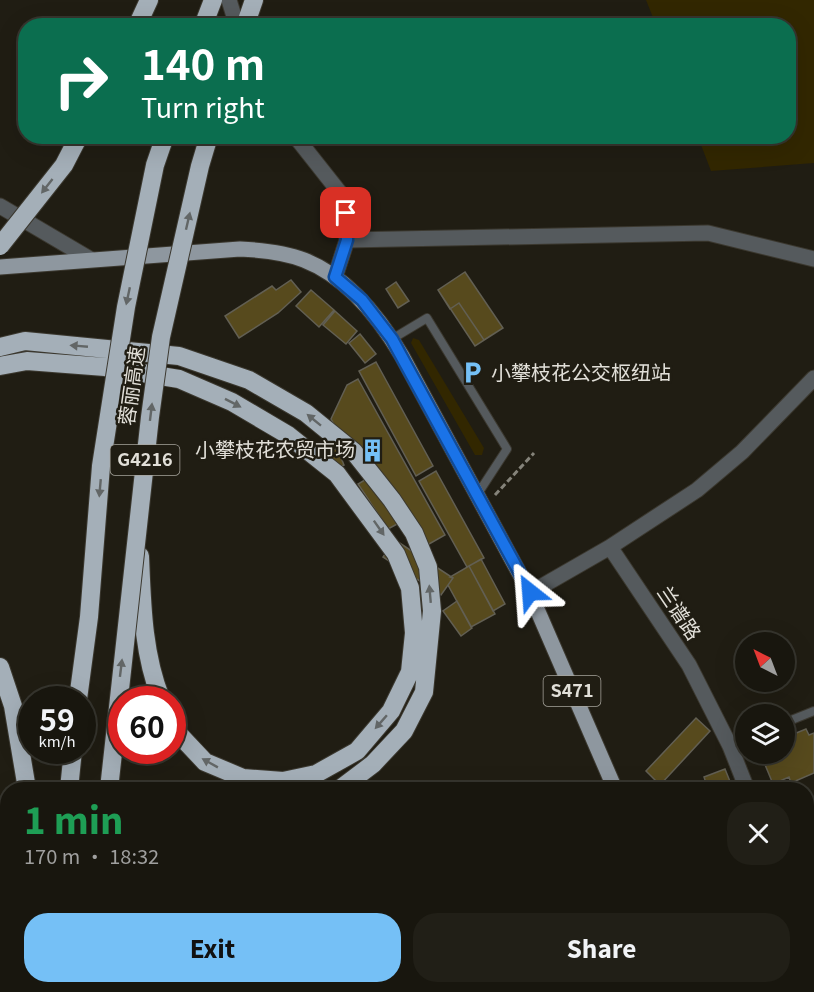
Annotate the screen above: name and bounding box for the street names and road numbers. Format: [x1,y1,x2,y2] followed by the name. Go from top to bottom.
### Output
[111,344,150,427] street label: 蓉丽高速
[110,445,180,475] road number: G4216
[651,579,709,645] street label: 兰谱路
[544,676,600,706] road number: S471

